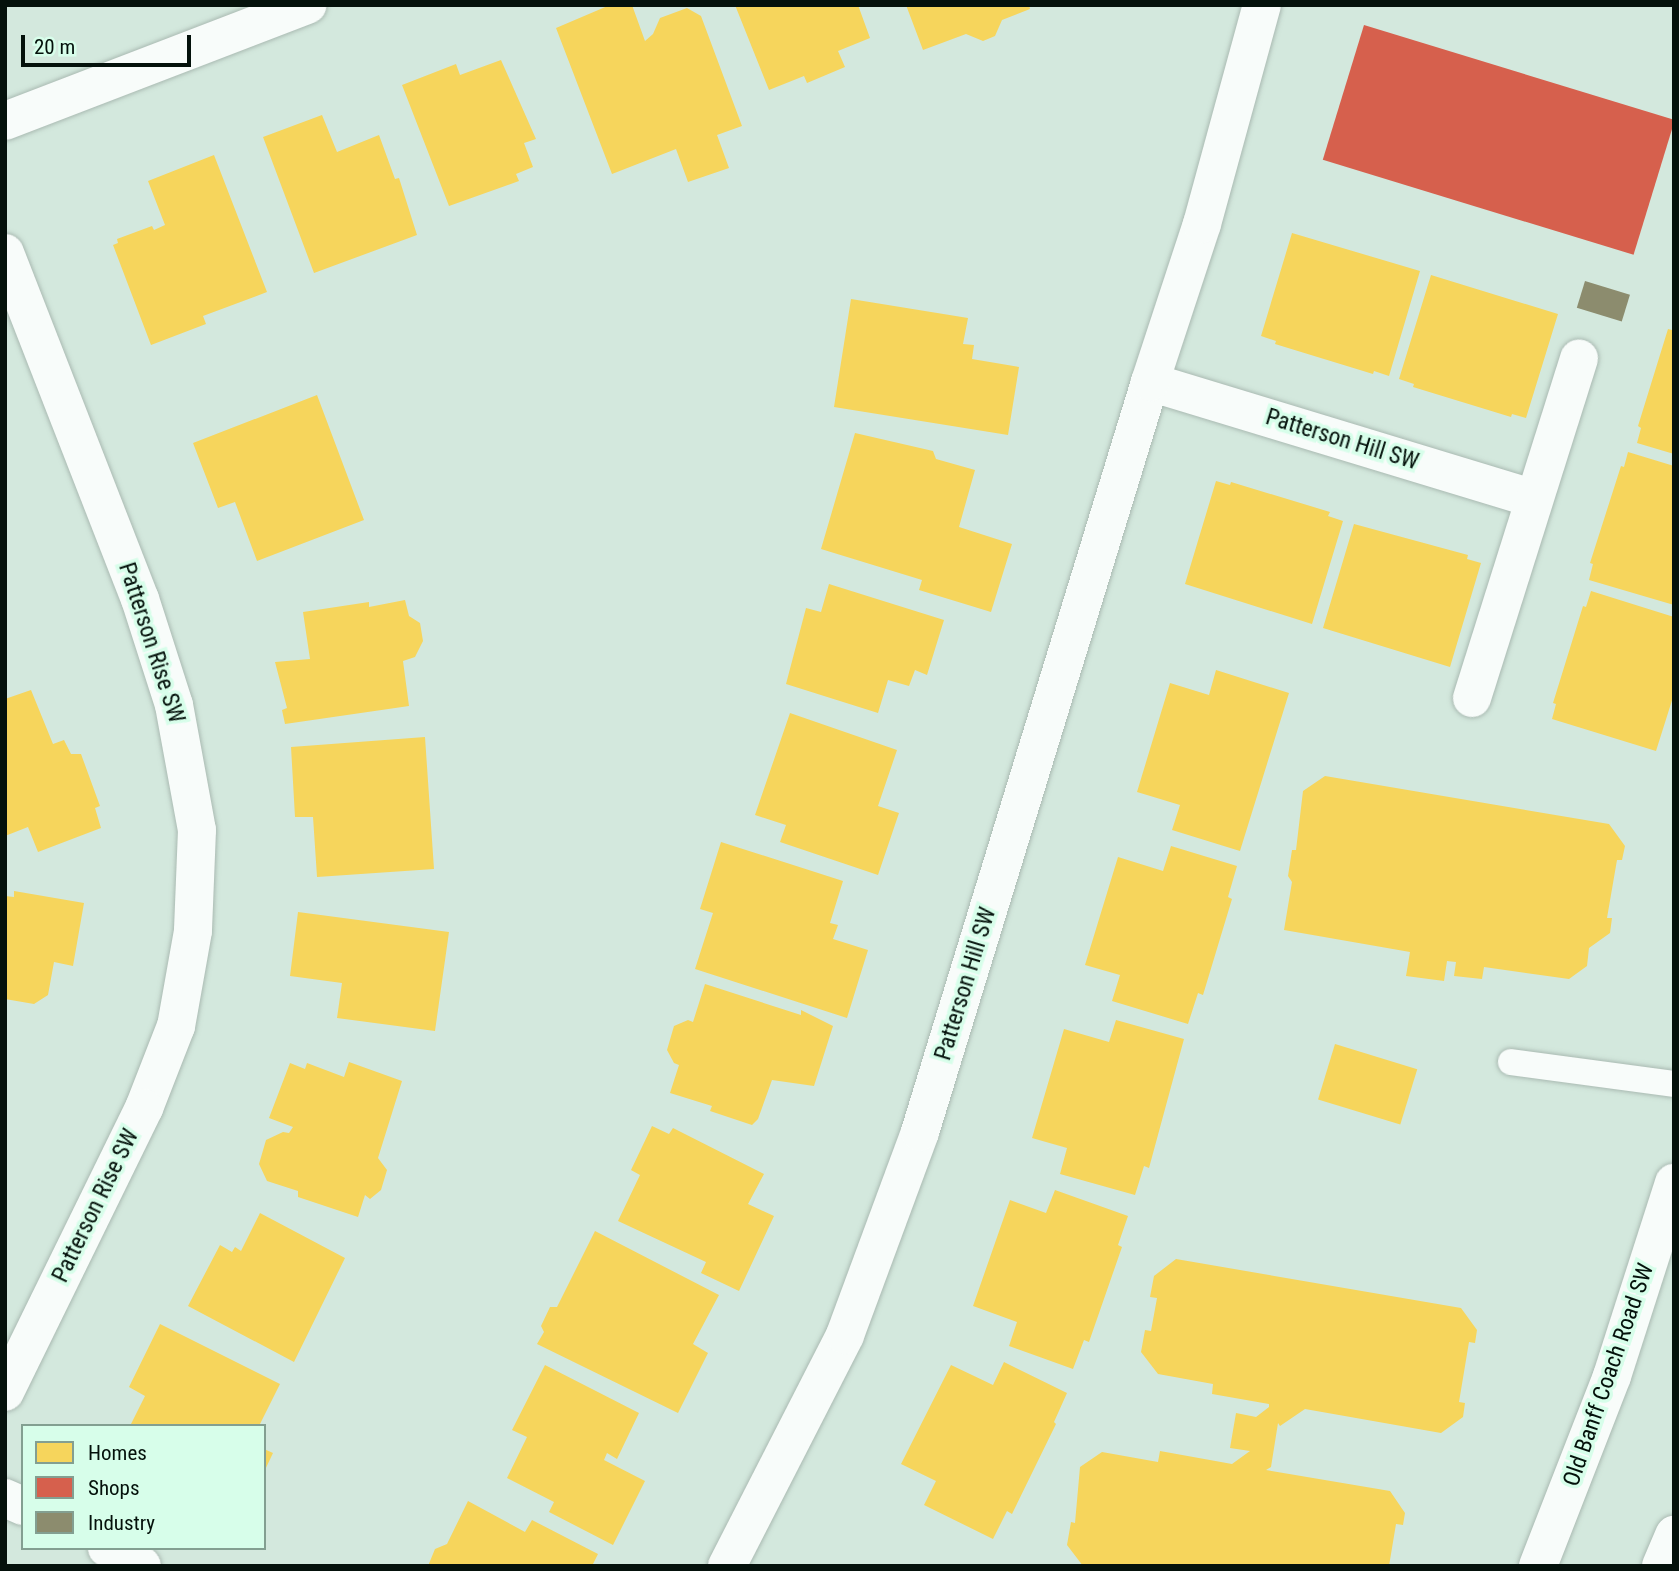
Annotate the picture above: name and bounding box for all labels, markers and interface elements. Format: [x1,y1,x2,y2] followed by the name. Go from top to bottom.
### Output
[24,21,194,65] scale bar
[34,35,75,59] text: 20 m
[1262,404,1422,476] street label: Patterson Hill SW
[112,559,190,727] street label: Patterson Rise SW
[930,904,1002,1064] street label: Patterson Hill SW
[47,1125,145,1287] street label: Patterson Rise SW
[1558,1260,1660,1490] street label: Old Banff Coach Road SW
[21,1424,266,1550] legend
[88,1441,147,1465] text: Homes
[88,1476,140,1500] text: Shops
[88,1511,155,1535] text: Industry

